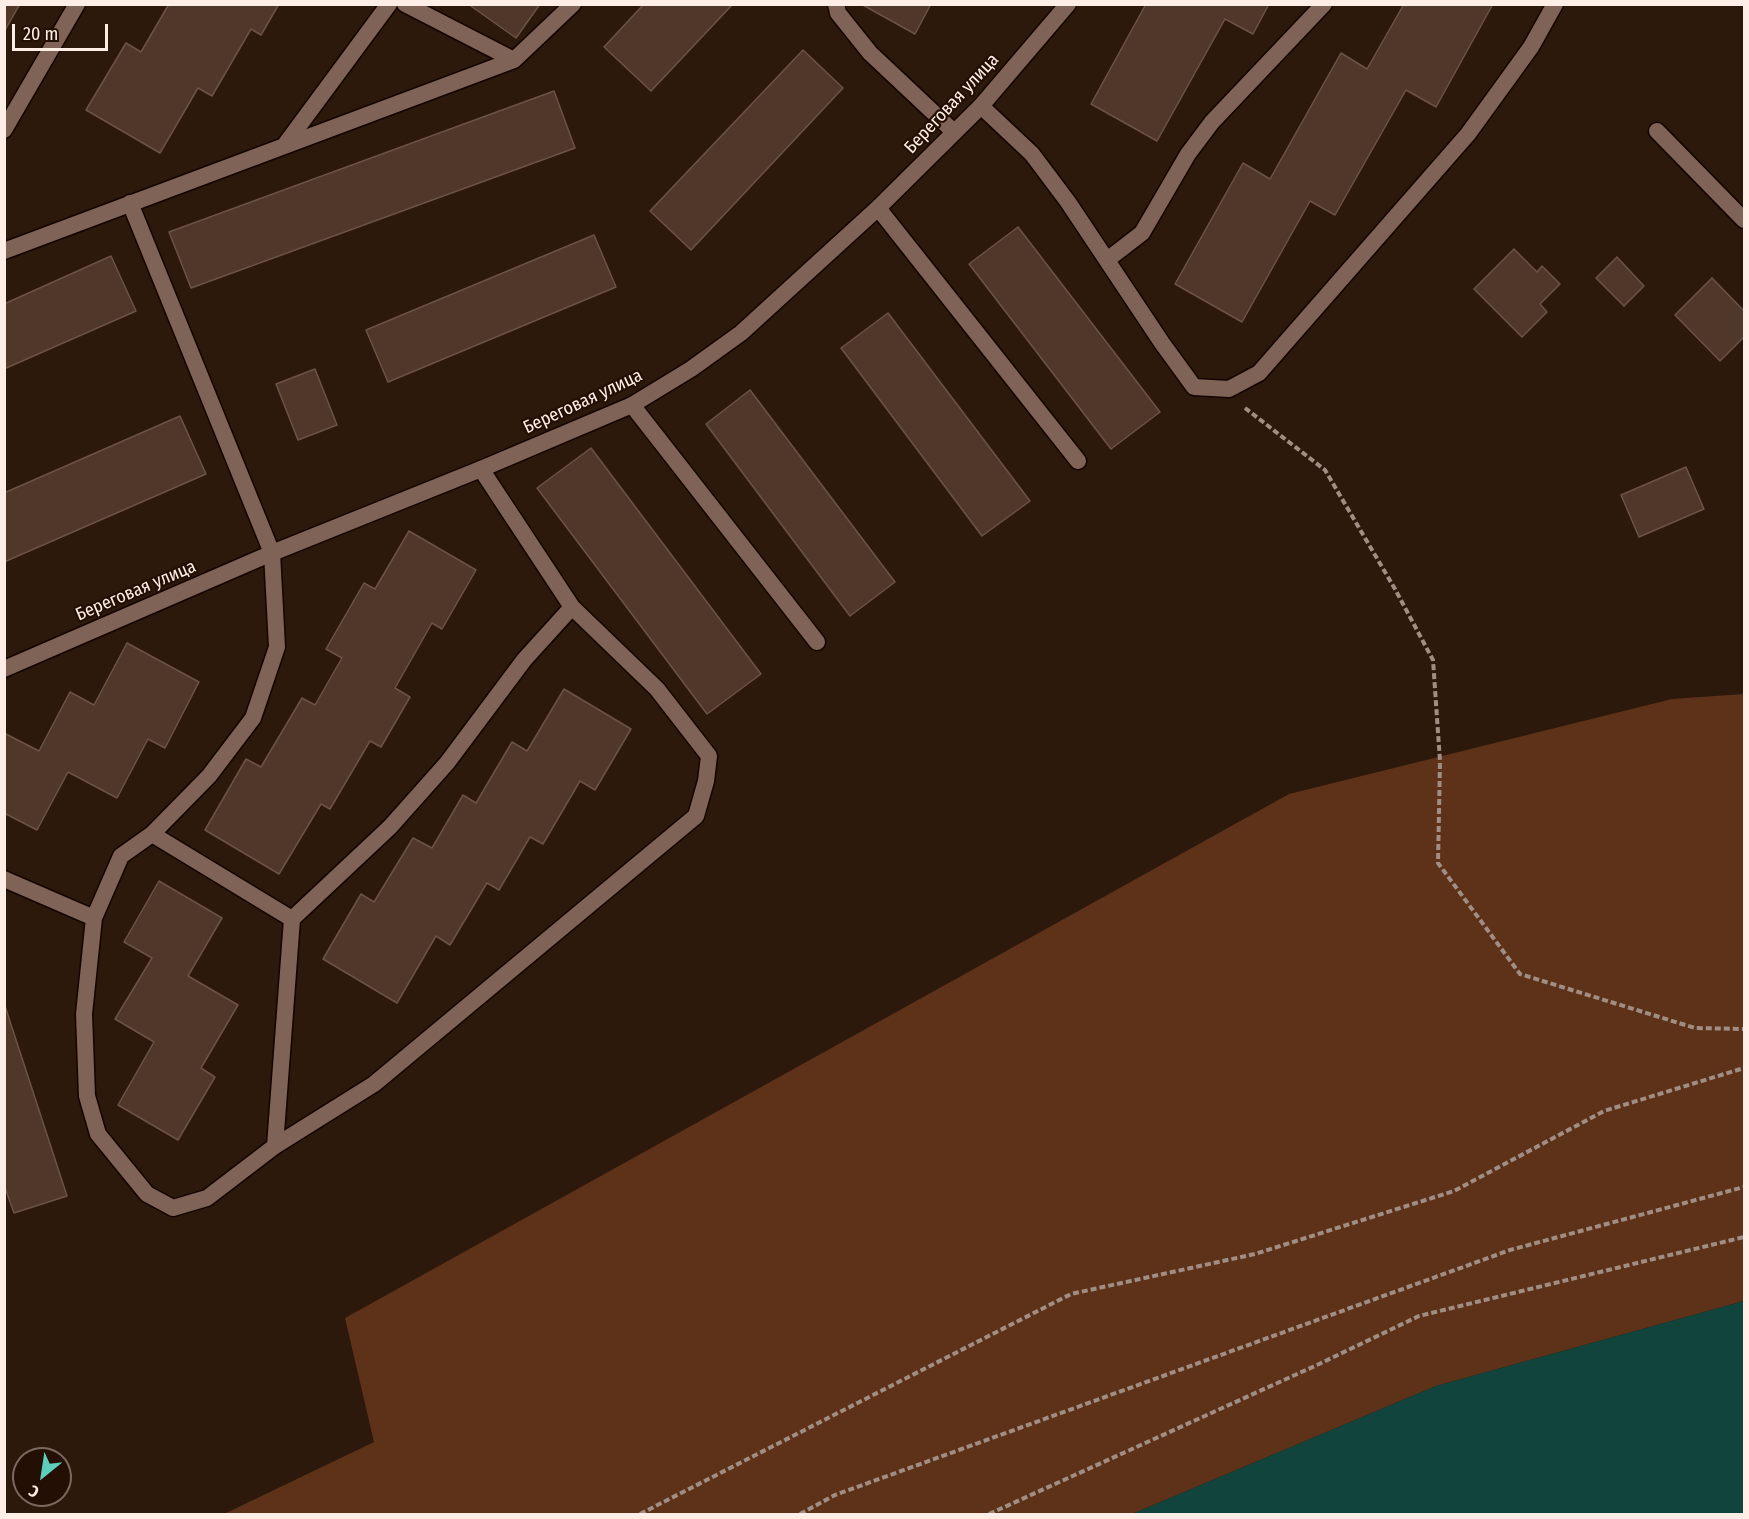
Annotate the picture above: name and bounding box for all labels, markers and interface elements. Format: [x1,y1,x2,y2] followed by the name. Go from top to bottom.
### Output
[15,12,111,50] scale bar
[23,23,58,45] text: 20 m
[900,50,1004,158] street label: Береговая улица
[520,365,646,439] street label: Береговая улица
[73,556,199,626] street label: Береговая улица
[12,1447,72,1507] north arrow
[25,1481,42,1502] text: С

